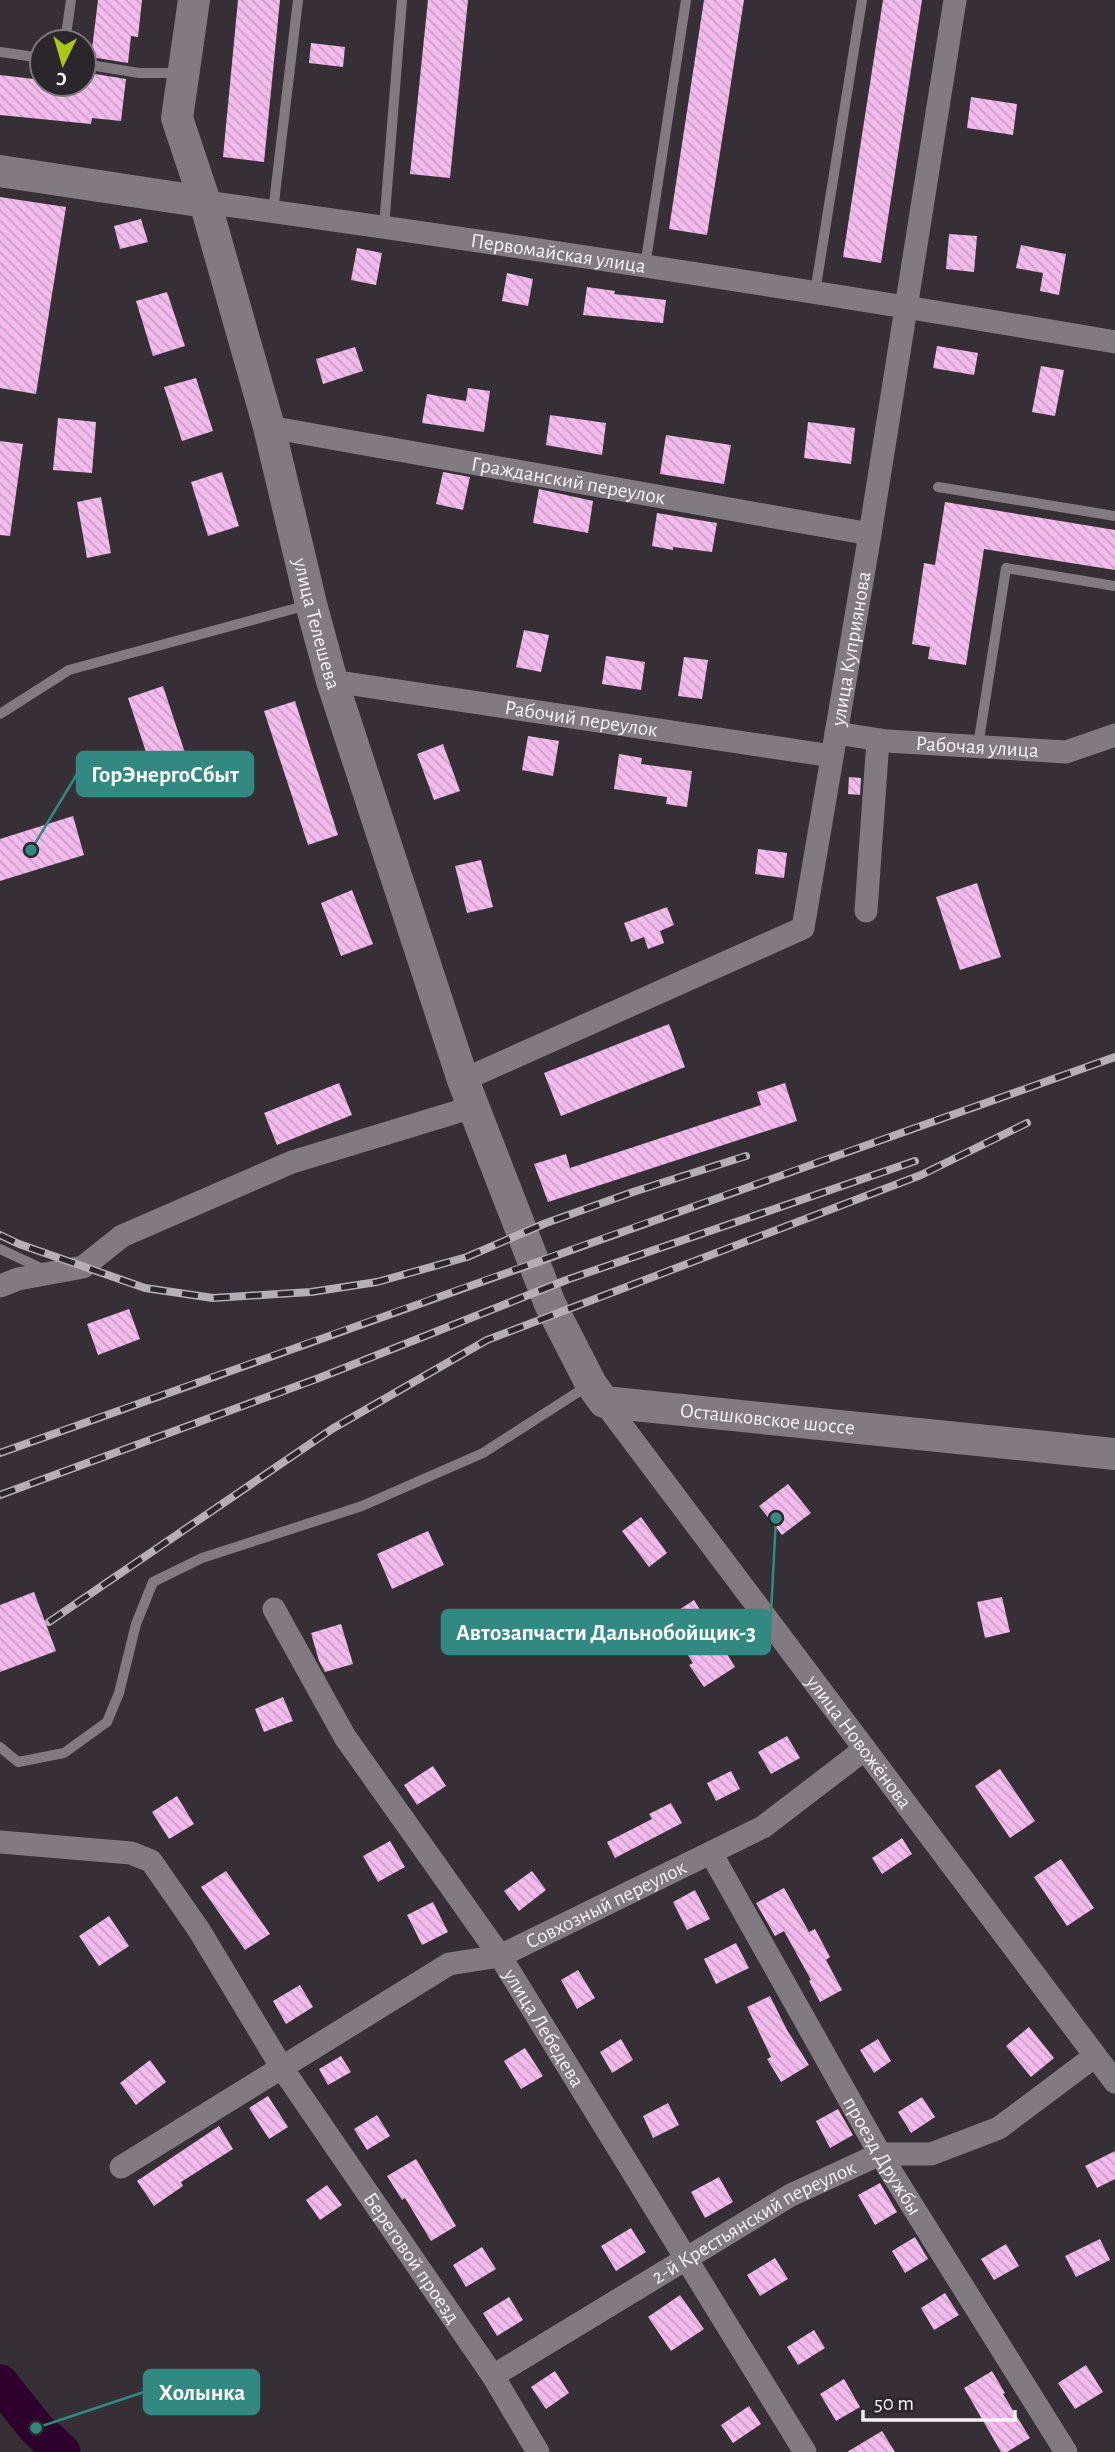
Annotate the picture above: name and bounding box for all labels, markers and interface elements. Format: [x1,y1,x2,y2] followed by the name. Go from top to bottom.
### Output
[28,28,98,98] north arrow
[56,69,68,88] text: С
[469,230,648,277] street label: Первомайская улица
[469,453,667,508] street label: Гражданский переулок
[289,555,344,692] street label: улица Телешева
[827,569,875,728] street label: улица Куприянова
[503,697,660,741] street label: Рабочий переулок
[915,733,1040,761] street label: Рабочая улица
[77,752,253,796] callout: ГорЭнергоСбыт
[91,764,240,787] text: ГорЭнергоСбыт
[679,1400,856,1438] street label: Осташковское шоссе
[442,1610,770,1654] callout: Автозапчасти Дальнобойщик-3
[456,1622,756,1645] text: Автозапчасти Дальнобойщик-3
[802,1671,916,1813] street label: улица Новожёнова
[522,1856,690,1953] street label: Совхозный переулок
[499,1964,588,2091] street label: улица Лебедева
[839,2093,925,2219] street label: проезд Дружбы
[648,2157,859,2288] street label: 2-й Крестьянский переулок
[359,2189,464,2327] street label: Береговой проезд
[144,2370,259,2414] callout: Холынка
[863,2378,1015,2422] scale bar
[159,2382,245,2405] text: Холынка
[874,2393,914,2414] text: 50 m

